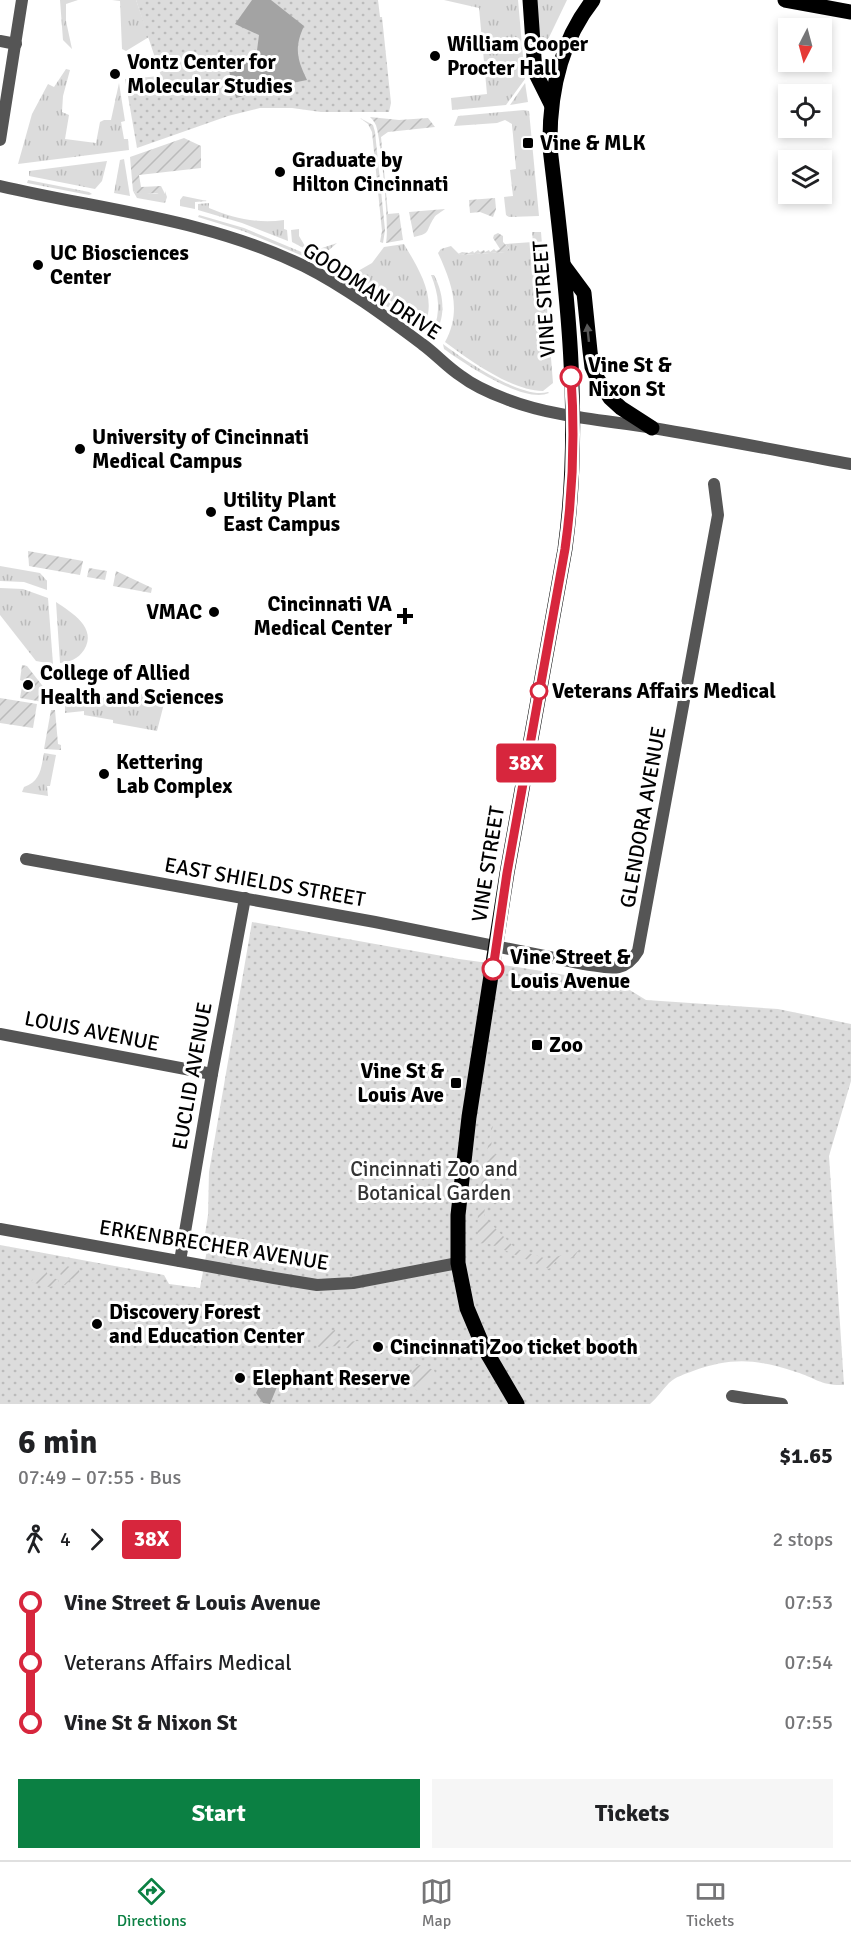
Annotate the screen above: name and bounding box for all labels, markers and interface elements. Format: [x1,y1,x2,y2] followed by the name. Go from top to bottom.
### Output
[778,18,832,72] north arrow
[778,18,832,204] map controls
[447,31,589,81] place label: William Cooper Procter Hall
[127,49,293,99] place label: Vontz Center for Molecular Studies
[428,49,442,63] marker: William Cooper Procter Hall
[108,67,122,81] marker: Vontz Center for Molecular Studies
[778,84,832,138] button: locate
[540,130,645,156] place label: Vine & MLK
[521,136,535,150] marker: Vine & MLK
[292,147,448,197] place label: Graduate by Hilton Cincinnati
[778,150,832,204] button: layers
[273,165,287,179] marker: Graduate by Hilton Cincinnati
[298,237,446,345] street label: GOODMAN DRIVE
[527,239,561,358] street label: VINE STREET
[50,240,189,290] place label: UC Biosciences Center
[31,258,45,272] marker: UC Biosciences Center
[583,323,593,342] one-way arrow
[588,352,672,402] place label: Vine St & Nixon St
[560,366,582,388] marker: Vine St & Nixon St
[92,424,309,474] place label: University of Cincinnati Medical Campus
[73,442,87,456] marker: University of Cincinnati Medical Campus
[223,487,340,537] place label: Utility Plant East Campus
[204,505,218,519] marker: Utility Plant East Campus
[254,591,393,641] place label: Cincinnati VA Medical Center
[146,599,202,625] place label: VMAC
[207,605,221,619] marker: VMAC
[396,607,414,625] marker: Cincinnati VA Medical Center
[40,660,224,710] place label: College of Allied Health and Sciences
[21,678,35,692] marker: College of Allied Health and Sciences
[552,678,776,704] place label: Veterans Affairs Medical
[530,682,548,700] marker: Veterans Affairs Medical
[614,724,672,910] street label: GLENDORA AVENUE
[492,744,560,783] line badge: 38X
[116,749,233,799] place label: Kettering Lab Complex
[508,750,544,776] text: 38X
[97,767,111,781] marker: Kettering Lab Complex
[466,803,510,924] street label: VINE STREET
[163,852,368,913] street label: EAST SHIELDS STREET
[510,944,630,994] place label: Vine Street & Louis Avenue
[482,958,504,980] marker: Vine Street & Louis Avenue
[166,1000,218,1152] street label: EUCLID AVENUE
[22,1005,162,1057] street label: LOUIS AVENUE
[549,1032,583,1058] place label: Zoo
[530,1038,544,1052] marker: Zoo
[357,1058,444,1108] place label: Vine St & Louis Ave
[449,1076,463,1090] marker: Vine St & Louis Ave
[350,1156,518,1206] park label: Cincinnati Zoo and Botanical Garden
[97,1214,331,1276] street label: ERKENBRECHER AVENUE
[109,1299,305,1349] place label: Discovery Forest and Education Center
[90,1317,104,1331] marker: Discovery Forest and Education Center
[390,1334,638,1360] place label: Cincinnati Zoo ticket booth
[371,1340,385,1354] marker: Cincinnati Zoo ticket booth
[252,1365,410,1391] place label: Elephant Reserve
[233,1371,247,1385] marker: Elephant Reserve
[18,1422,98,1463] text: 6 min
[779,1442,833,1469] text: $1.65
[18,1465,181,1490] text: 07:49 – 07:55 · Bus
[18,1523,51,1556] icon: walk
[80,1523,113,1556] icon: forward
[134,1526,169,1552] text: 38X
[60,1527,71,1552] text: 4
[772,1527,833,1552] text: 2 stops
[64,1589,321,1616] text: Vine Street & Louis Avenue
[784,1590,833,1615] text: 07:53
[64,1649,292,1676] text: Veterans Affairs Medical
[784,1650,833,1675] text: 07:54
[64,1709,237,1736] text: Vine St & Nixon St
[784,1710,833,1735] text: 07:55
[18,1779,420,1848] button: Start
[432,1779,833,1848] button: Tickets
[117,1875,187,1931] tab: Directions
[420,1875,453,1931] tab: Map
[686,1875,734,1931] tab: Tickets

